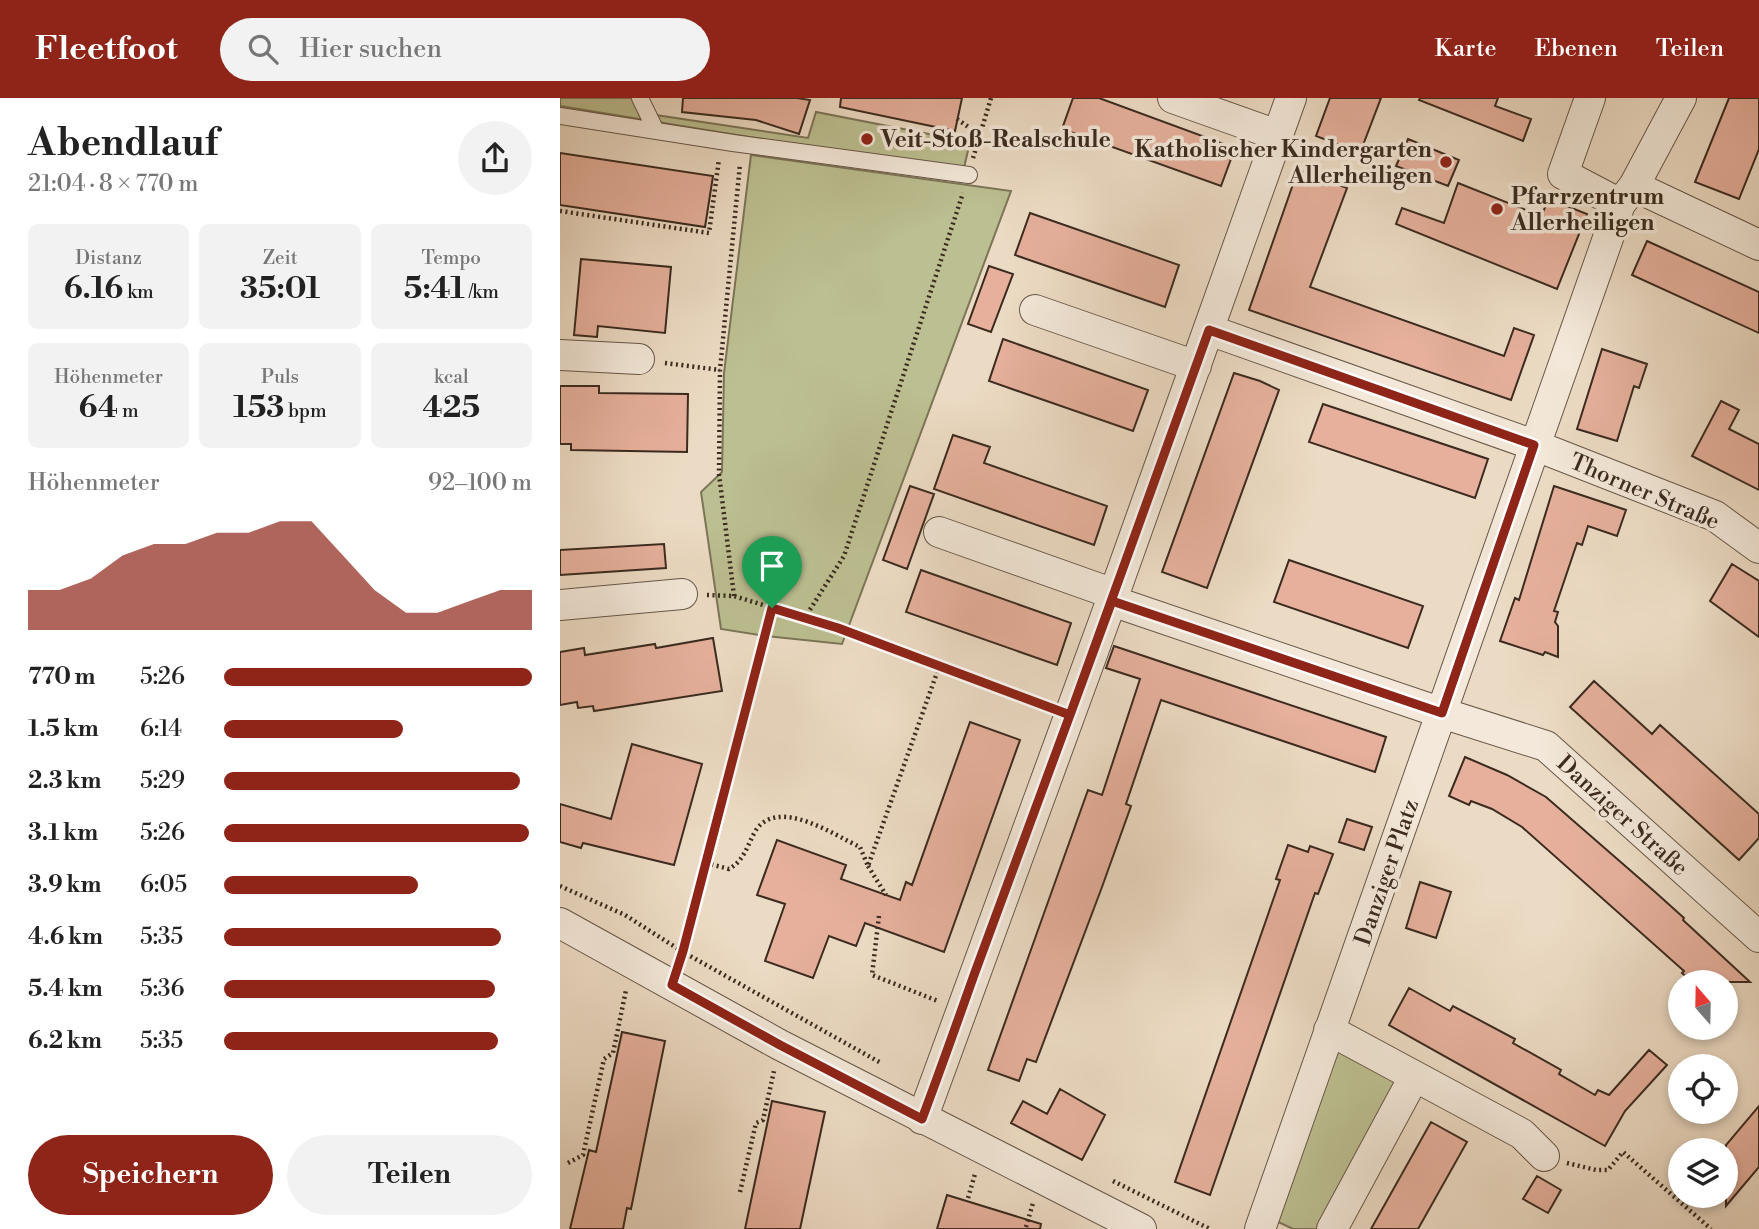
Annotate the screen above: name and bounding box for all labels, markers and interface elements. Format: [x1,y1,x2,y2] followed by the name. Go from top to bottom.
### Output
[220,18,710,81] search box
[35,29,178,70] text: Fleetfoot
[244,30,282,68] icon: search
[300,33,442,65] text: Hier suchen
[1435,34,1497,64] text: Karte
[1535,34,1618,64] text: Ebenen
[1656,34,1724,64] text: Teilen
[28,120,218,167] text: Abendlauf
[458,121,532,195] button: share
[880,126,1111,154] place label: Veit-Stoß-Realschule
[859,131,875,147] marker: Veit-Stoß-Realschule
[1134,136,1432,190] place label: Katholischer Kindergarten Allerheiligen
[1438,154,1454,170] marker: Katholischer Kindergarten Allerheiligen
[28,170,198,198] text: 21:04 · 8 × 770 m
[1510,183,1664,237] place label: Pfarrzentrum Allerheiligen
[1489,201,1505,217] marker: Pfarrzentrum Allerheiligen
[75,246,142,270] text: Distanz
[263,246,297,270] text: Zeit
[422,246,481,270] text: Tempo
[64,270,123,308] text: 6.16
[240,270,320,308] text: 35:01
[404,270,465,308] text: 5:41
[123,280,154,304] text: km
[465,280,499,304] text: /km
[54,365,163,389] text: Höhenmeter
[261,365,299,389] text: Puls
[434,365,469,389] text: kcal
[79,389,118,427] text: 64
[233,389,284,427] text: 153
[423,389,480,427] text: 425
[118,399,139,423] text: m
[284,399,327,423] text: bpm
[1565,448,1724,536] street label: Thorner Straße
[28,469,160,497] text: Höhenmeter
[428,469,532,497] text: 92–100 m
[742,536,802,608] pin
[753,547,791,585] icon: arrive
[28,663,95,691] text: 770 m
[140,663,185,691] text: 5:26
[28,715,99,743] text: 1.5 km
[140,715,182,743] text: 6:14
[1551,749,1694,882] street label: Danziger Straße
[28,767,101,795] text: 2.3 km
[140,767,185,795] text: 5:29
[1349,795,1425,949] street label: Danziger Platz
[28,819,98,847] text: 3.1 km
[140,819,185,847] text: 5:26
[28,871,101,899] text: 3.9 km
[140,871,187,899] text: 6:05
[28,923,103,951] text: 4.6 km
[140,923,183,951] text: 5:35
[1668,970,1738,1040] north arrow
[1668,970,1738,1208] map controls
[28,975,103,1003] text: 5.4 km
[140,975,185,1003] text: 5:36
[28,1027,102,1055] text: 6.2 km
[140,1027,183,1055] text: 5:35
[1668,1054,1738,1124] button: locate
[28,1135,273,1215] button: Speichern
[287,1135,532,1215] button: Teilen
[1668,1138,1738,1208] button: layers

